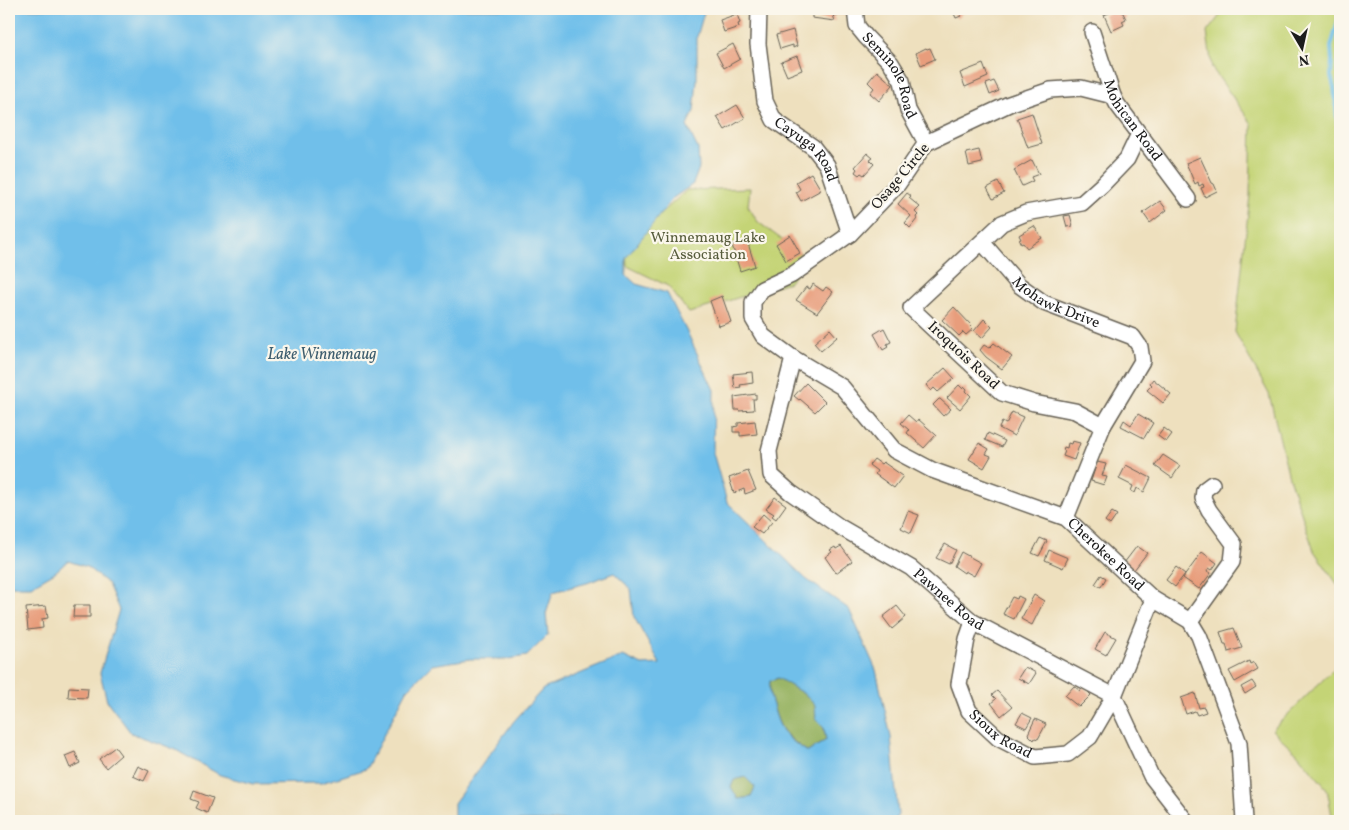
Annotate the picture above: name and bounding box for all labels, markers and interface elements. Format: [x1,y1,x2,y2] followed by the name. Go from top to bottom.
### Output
[1276,22,1326,72] north arrow
[857,28,922,123] street label: Seminole Road
[1297,49,1310,70] text: N
[1098,77,1167,166] street label: Mohican Road
[769,112,842,184] street label: Cayuga Road
[867,139,935,215] street label: Osage Circle
[651,228,765,266] park label: Winnemaug Lake Association
[1006,273,1103,334] street label: Mohawk Drive
[922,317,1004,395] street label: Iroquois Road
[268,344,376,366] water label: Lake Winnemaug
[1062,513,1149,596] street label: Cherokee Road
[908,564,988,636] street label: Pawnee Road
[964,705,1036,764] street label: Sioux Road

